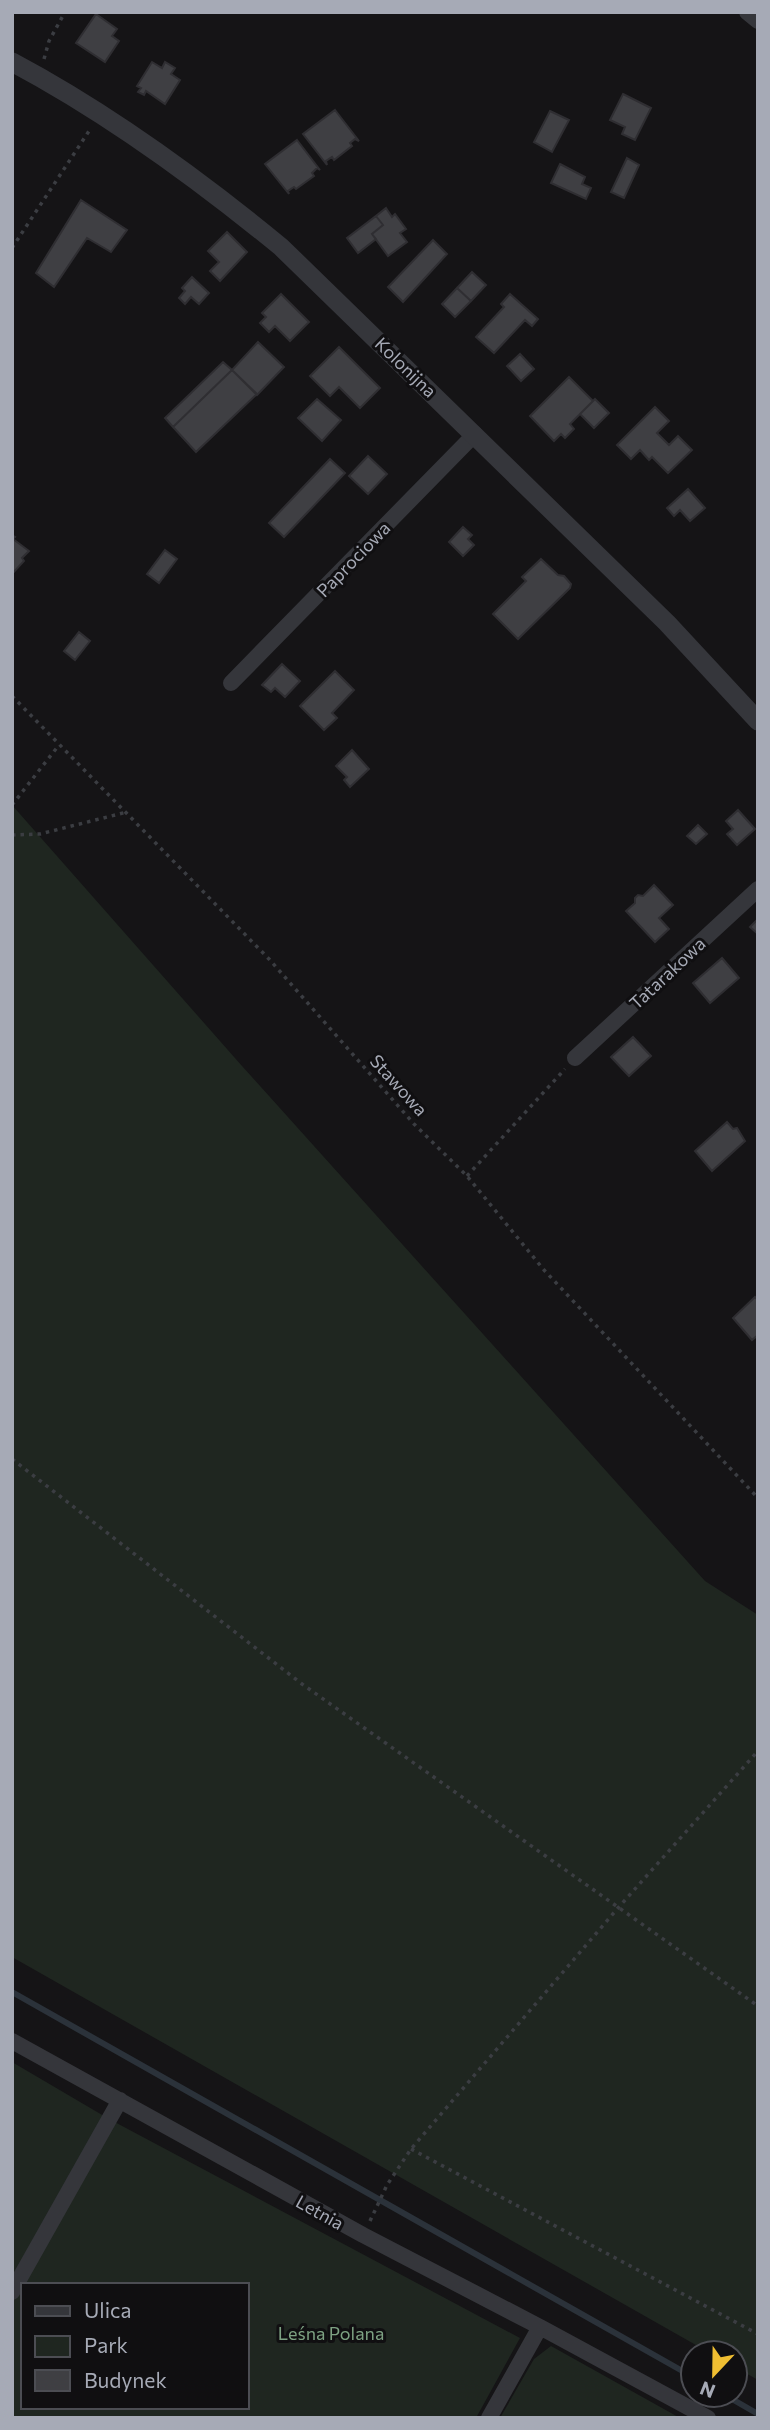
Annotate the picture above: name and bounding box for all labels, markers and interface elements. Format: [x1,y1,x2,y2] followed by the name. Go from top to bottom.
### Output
[371,332,441,402] street label: Kolonijna
[312,517,394,601] street label: Paprociowa
[624,932,710,1014] street label: Tatarakowa
[366,1050,432,1120] street label: Stawowa
[292,2190,348,2234] street label: Letnia
[21,2283,248,2409] legend
[84,2297,131,2322] text: Ulica
[278,2322,384,2344] park label: Leśna Polana
[84,2332,128,2357] text: Park
[679,2339,749,2409] north arrow
[84,2367,167,2392] text: Budynek
[697,2377,718,2404] text: N

